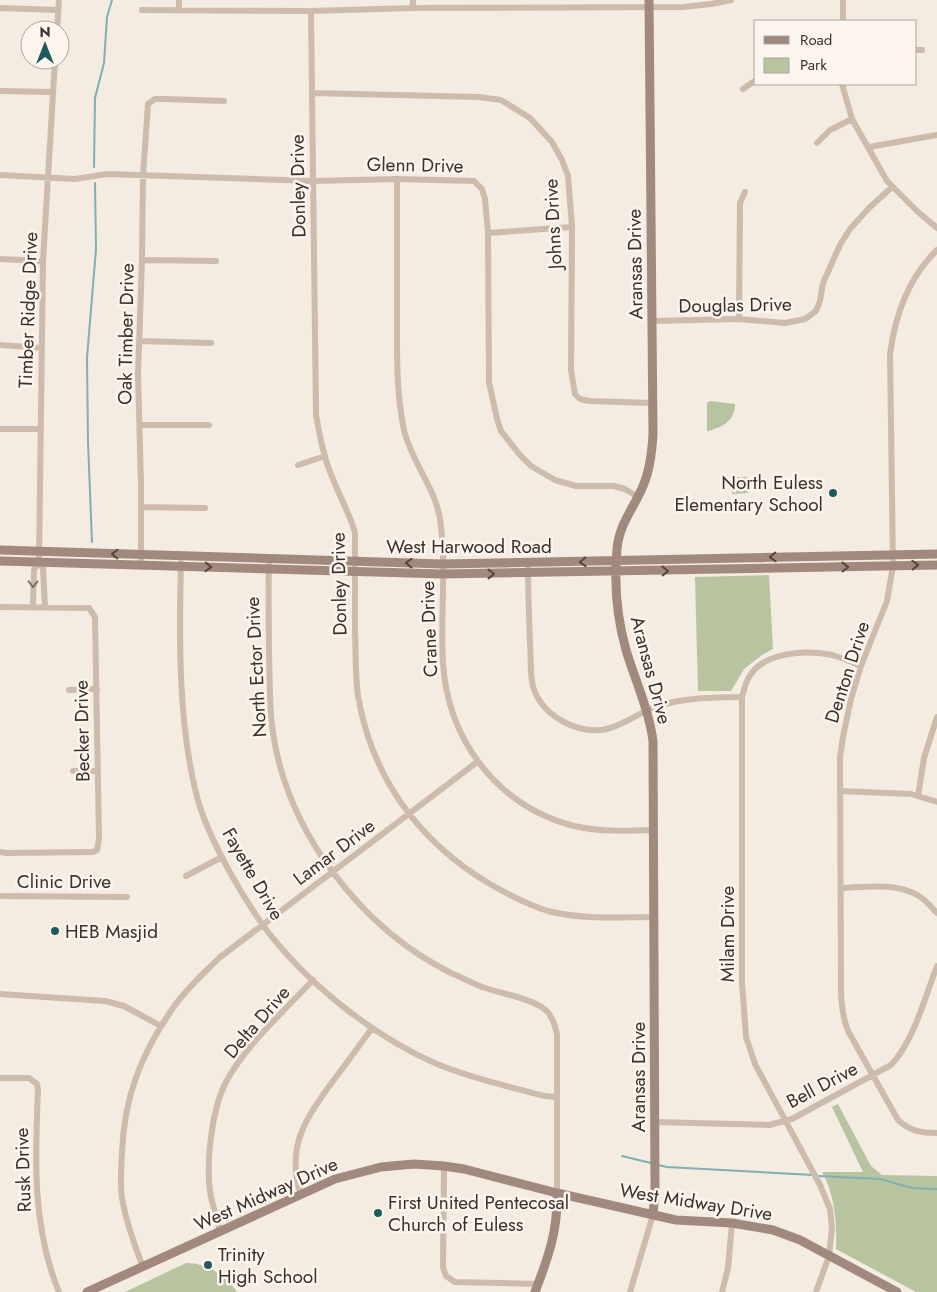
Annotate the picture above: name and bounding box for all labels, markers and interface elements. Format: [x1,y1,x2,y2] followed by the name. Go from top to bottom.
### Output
[20,20,70,70] north arrow
[754,20,917,85] legend
[39,22,51,42] text: N
[800,29,832,51] text: Road
[800,54,827,76] text: Park
[284,134,312,238] street label: Donley Drive
[366,151,464,179] street label: Glenn Drive
[537,178,569,273] street label: Johns Drive
[621,208,649,320] street label: Aransas Drive
[12,231,44,389] street label: Timber Ridge Drive
[111,263,141,405] street label: Oak Timber Drive
[678,291,792,319] street label: Douglas Drive
[674,469,823,518] place label: North Euless Elementary School
[827,487,839,499] marker: North Euless Elementary School
[325,532,353,636] street label: Donley Drive
[386,533,552,560] street label: West Harwood Road
[111,548,119,559] one-way arrow
[769,552,777,563] one-way arrow
[579,556,587,567] one-way arrow
[404,557,412,568] one-way arrow
[911,560,919,571] one-way arrow
[204,561,212,572] one-way arrow
[842,562,849,572] one-way arrow
[662,566,669,576] one-way arrow
[488,569,496,579] one-way arrow
[28,580,39,588] one-way arrow
[414,580,444,678] street label: Crane Drive
[239,596,273,738] street label: North Ector Drive
[624,613,678,727] street label: Aransas Drive
[818,617,876,726] street label: Denton Drive
[68,680,96,782] street label: Becker Drive
[287,812,381,892] street label: Lamar Drive
[216,823,290,925] street label: Fayette Drive
[17,868,111,895] street label: Clinic Drive
[714,885,741,982] street label: Milam Drive
[65,918,158,945] place label: HEB Masjid
[49,925,61,937] marker: HEB Masjid
[218,980,296,1064] street label: Delta Drive
[625,1022,652,1132] street label: Aransas Drive
[782,1055,863,1115] street label: Bell Drive
[8,1127,38,1213] street label: Rusk Drive
[190,1150,342,1238] street label: West Midway Drive
[618,1177,775,1227] street label: West Midway Drive
[388,1189,569,1238] place label: First United Pentecosal Church of Euless
[372,1207,384,1219] marker: First United Pentecosal Church of Euless
[218,1241,318,1290] place label: Trinity High School
[202,1259,214,1271] marker: Trinity High School

